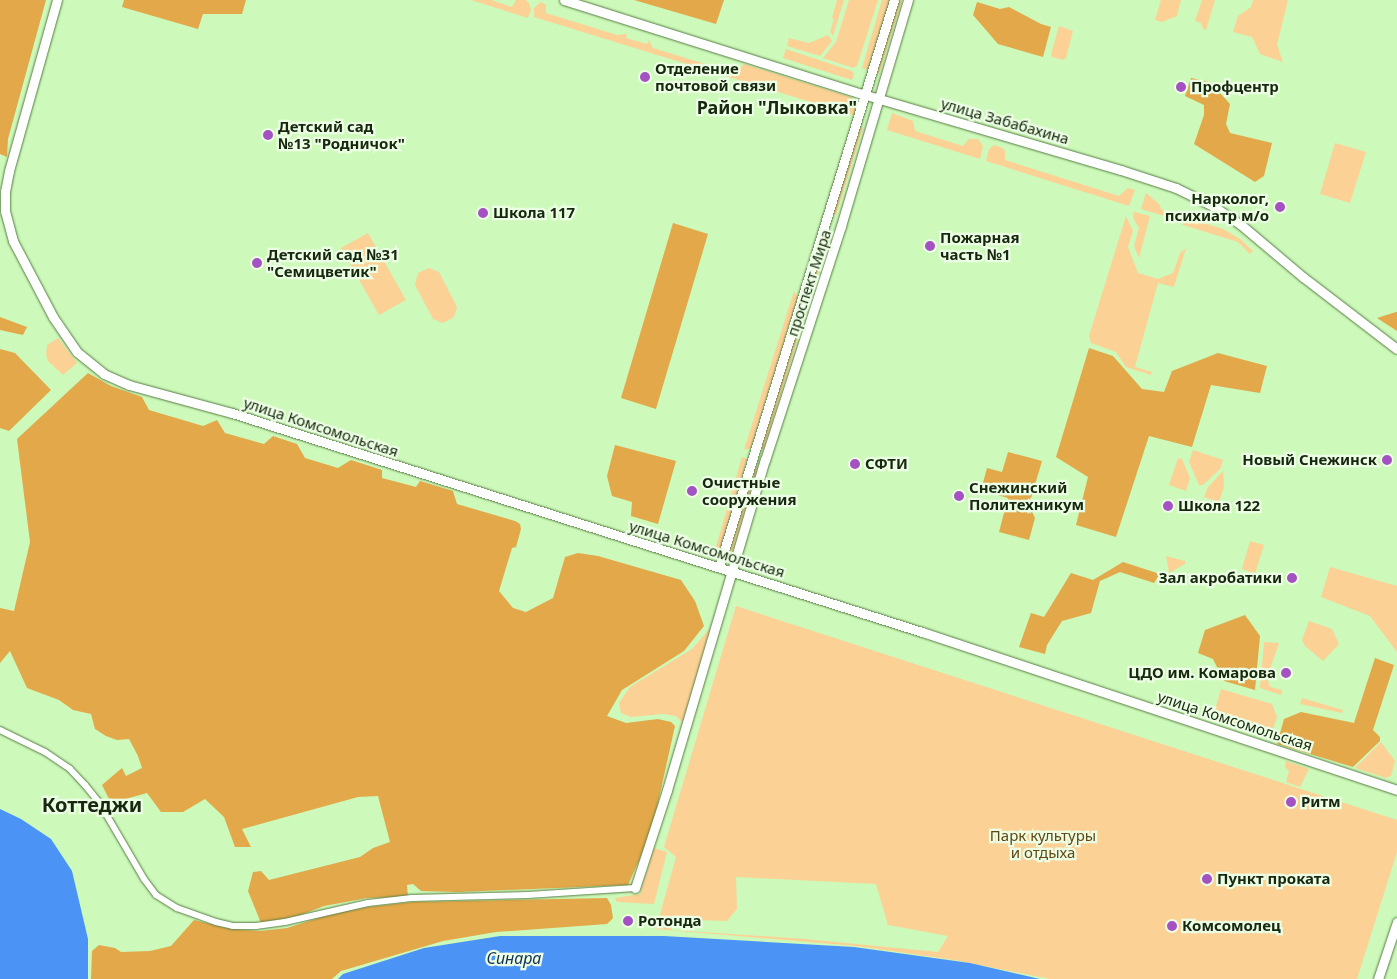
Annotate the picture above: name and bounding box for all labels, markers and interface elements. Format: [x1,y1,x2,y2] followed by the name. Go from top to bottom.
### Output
[655,59,776,94] place label: Отделение почтовой связи
[639,71,651,83] marker: Отделение почтовой связи
[1191,78,1279,96] place label: Профцентр
[1175,81,1187,93] marker: Профцентр
[939,94,1071,148] street label: улица Забабахина
[697,96,857,118] district label: Район "Лыковка"
[278,117,405,152] place label: Детский сад №13 "Родничок"
[262,129,274,141] marker: Детский сад №13 "Родничок"
[1165,189,1269,224] place label: Нарколог, психиатр м/о
[1273,200,1287,214] marker: Нарколог, психиатр м/о
[493,204,575,222] place label: Школа 117
[477,207,489,219] marker: Школа 117
[783,227,835,339] street label: проспект Мира
[940,228,1019,263] place label: Пожарная часть №1
[924,240,936,252] marker: Пожарная часть №1
[267,245,399,280] place label: Детский сад №31 "Семицветик"
[251,257,263,269] marker: Детский сад №31 "Семицветик"
[241,393,401,461] street label: улица Комсомольская
[1242,451,1377,469] place label: Новый Снежинск
[1381,454,1393,466] marker: Новый Снежинск
[865,455,908,473] place label: СФТИ
[849,458,861,470] marker: СФТИ
[702,473,796,508] place label: Очистные сооружения
[969,478,1084,513] place label: Снежинский Политехникум
[686,485,698,497] marker: Очистные сооружения
[953,490,965,502] marker: Снежинский Политехникум
[1178,497,1260,515] place label: Школа 122
[1162,500,1174,512] marker: Школа 122
[627,517,787,581] street label: улица Комсомольская
[1159,569,1282,587] place label: Зал акробатики
[1286,572,1298,584] marker: Зал акробатики
[1128,664,1276,682] place label: ЦДО им. Комарова
[1280,667,1292,679] marker: ЦДО им. Комарова
[1155,687,1315,755] street label: улица Комсомольская
[42,792,142,816] district label: Коттеджи
[1301,793,1341,811] place label: Ритм
[1285,796,1297,808] marker: Ритм
[990,826,1096,861] park label: Парк культуры и отдыха
[1217,870,1330,888] place label: Пункт проката
[1201,873,1213,885] marker: Пункт проката
[638,912,701,930] place label: Ротонда
[622,915,634,927] marker: Ротонда
[1182,917,1281,935] place label: Комсомолец
[1166,920,1178,932] marker: Комсомолец
[487,948,541,968] water label: Синара

